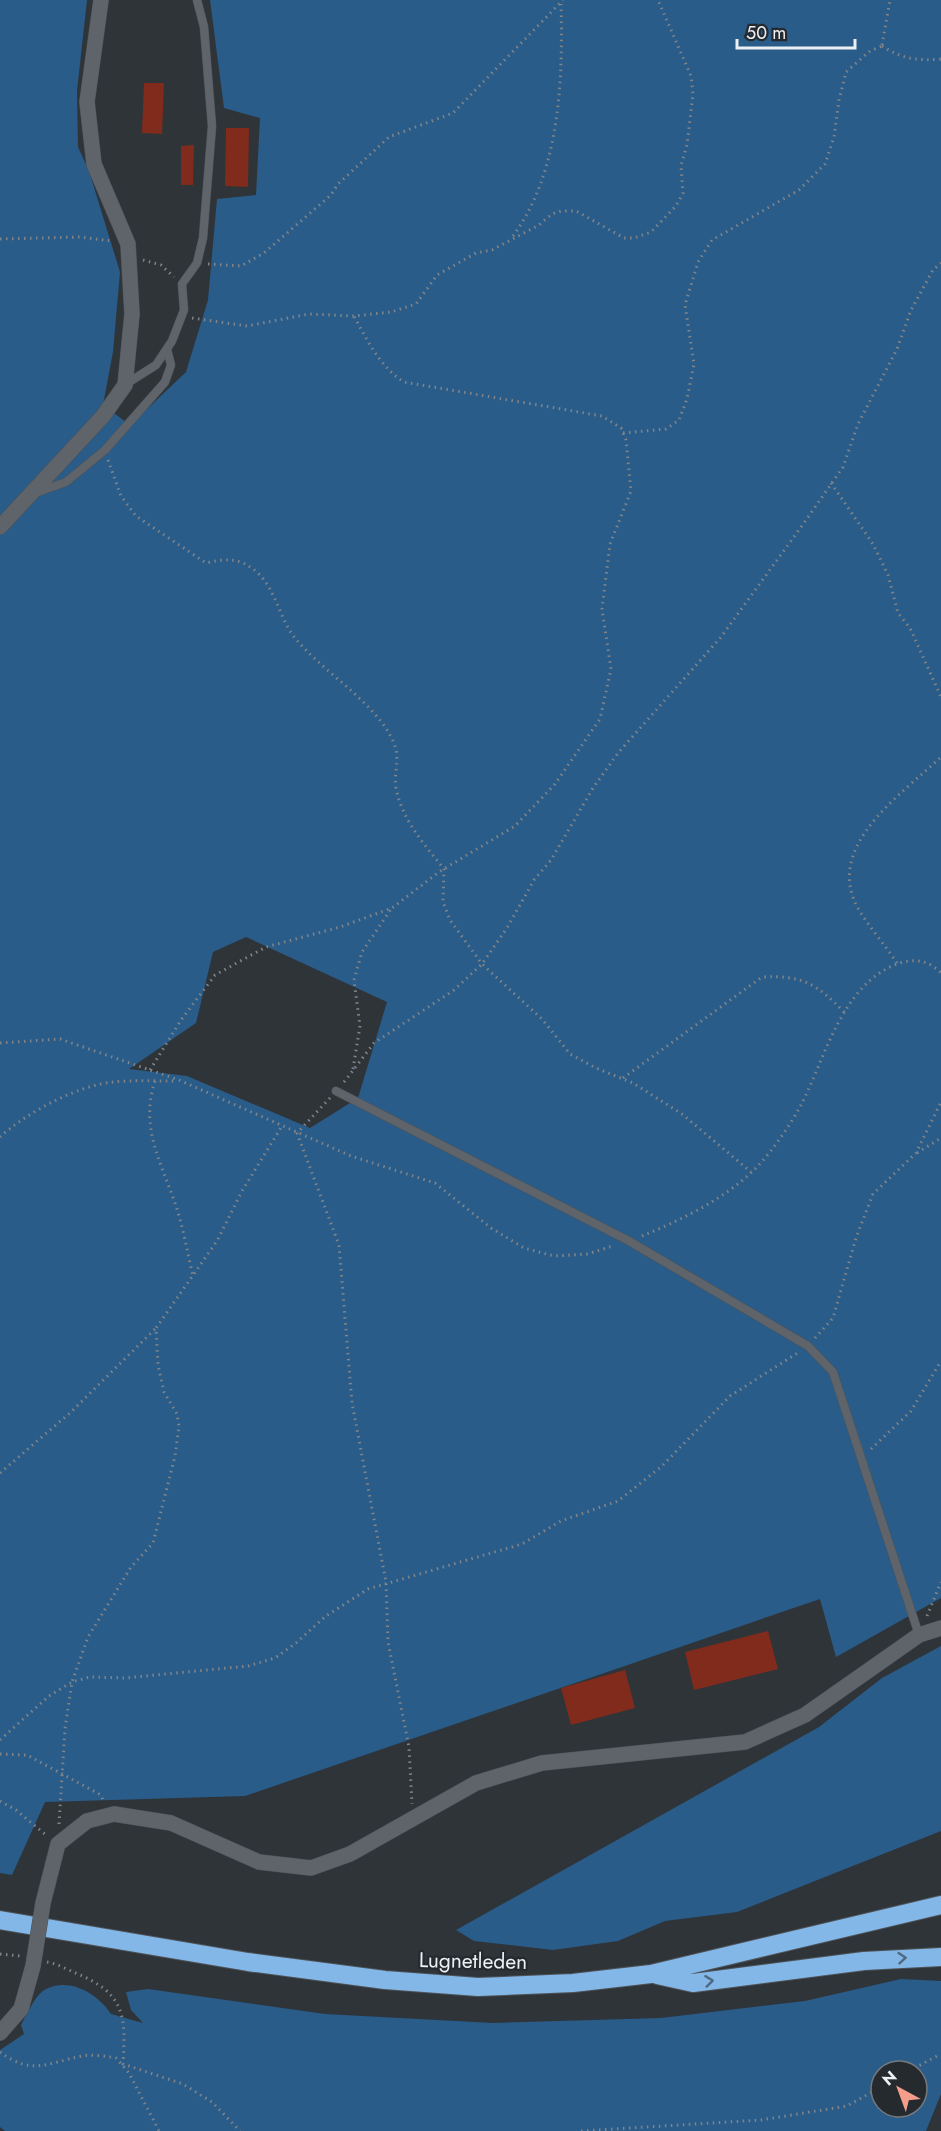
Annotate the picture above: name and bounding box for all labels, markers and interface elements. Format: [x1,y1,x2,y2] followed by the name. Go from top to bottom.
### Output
[737,12,856,50] scale bar
[746,20,786,46] text: 50 m
[419,1945,527,1977] street label: Lugnetleden
[898,1951,907,1964] one-way arrow
[704,1976,713,1988] one-way arrow
[869,2059,929,2119] north arrow
[877,2065,902,2091] text: N

